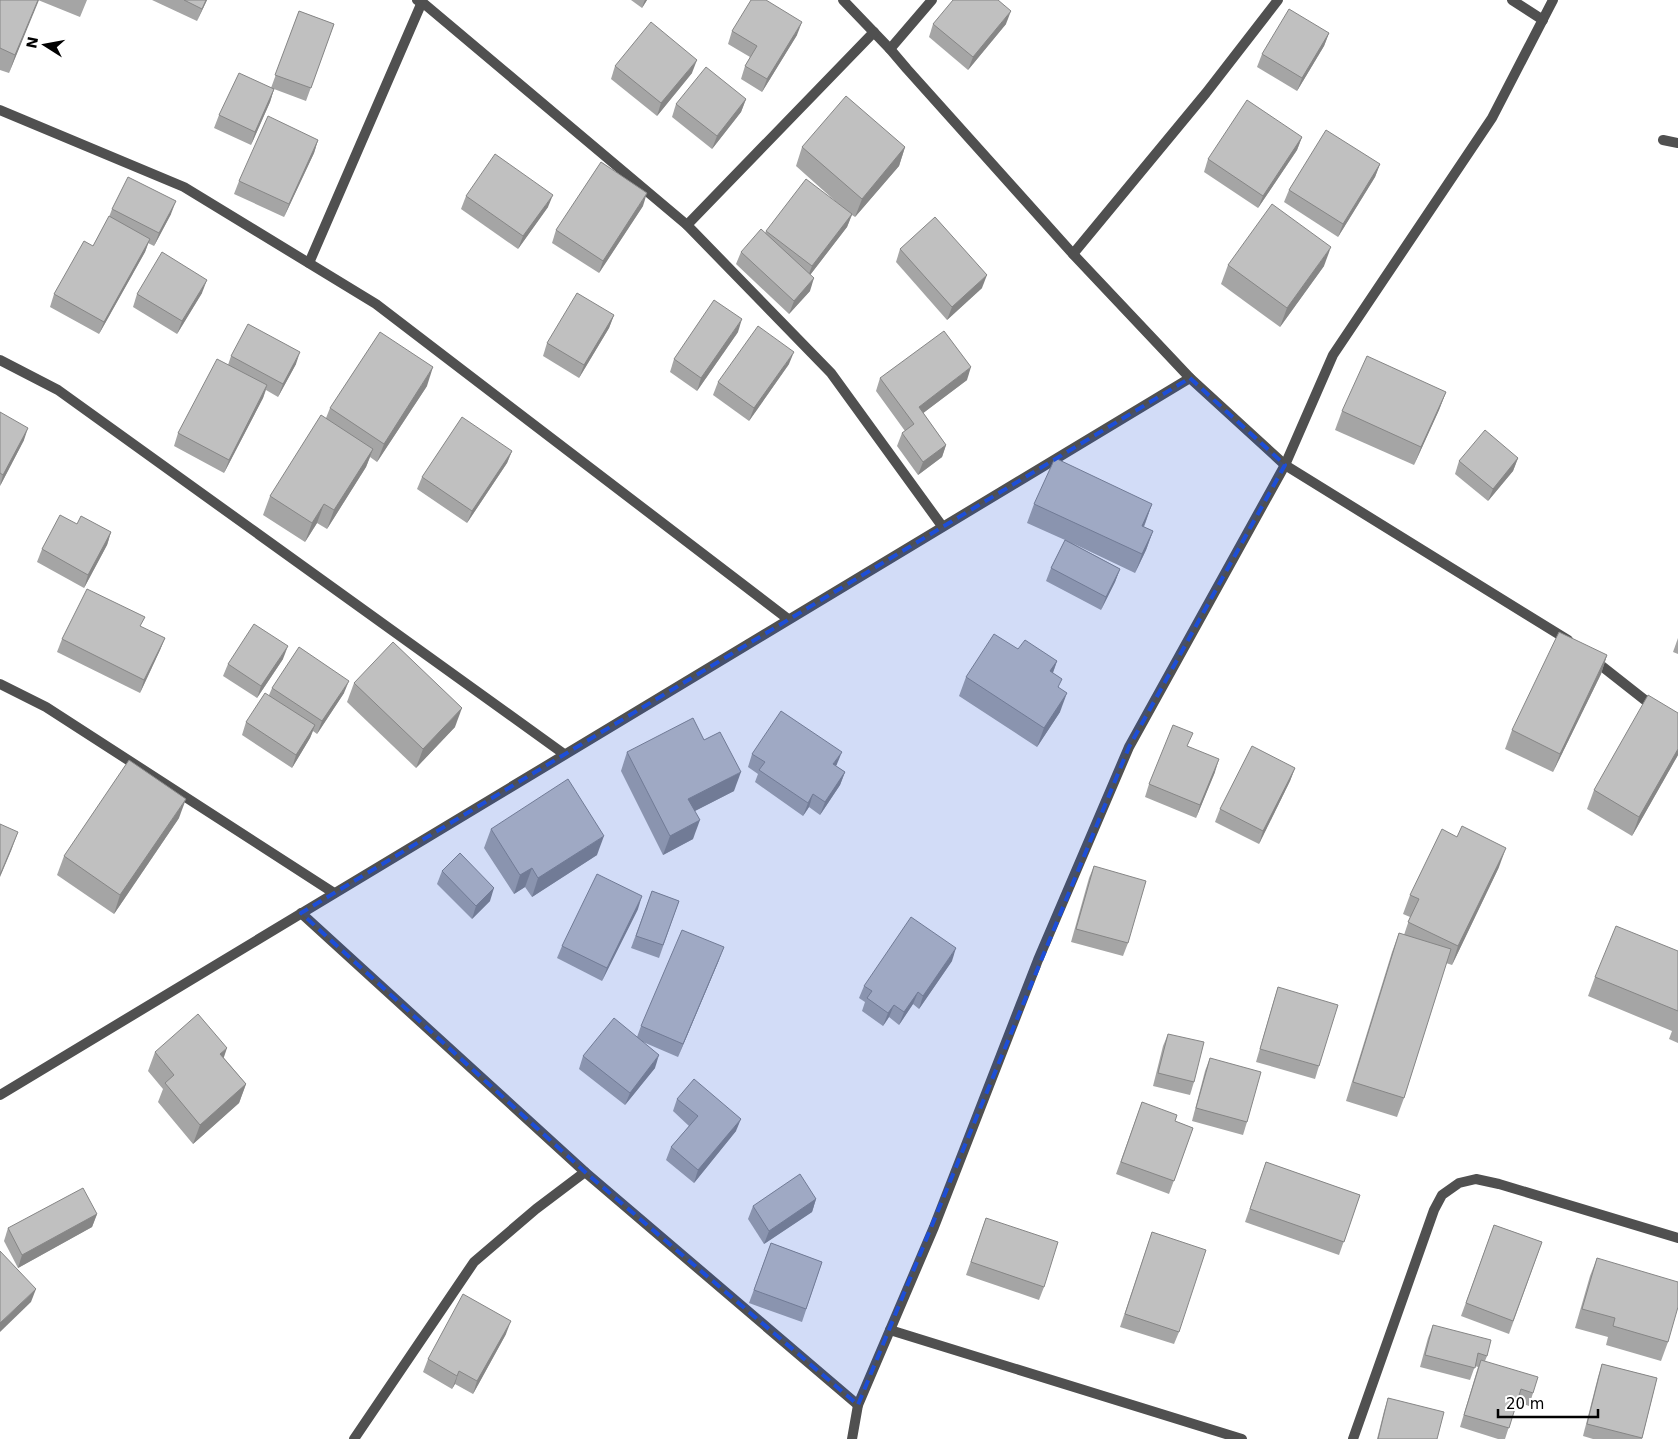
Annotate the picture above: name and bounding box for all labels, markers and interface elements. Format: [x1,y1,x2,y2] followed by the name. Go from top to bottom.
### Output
[20,20,70,70] north arrow
[23,35,41,50] text: N
[1498,1386,1598,1418] scale bar
[1506,1395,1544,1413] text: 20 m

